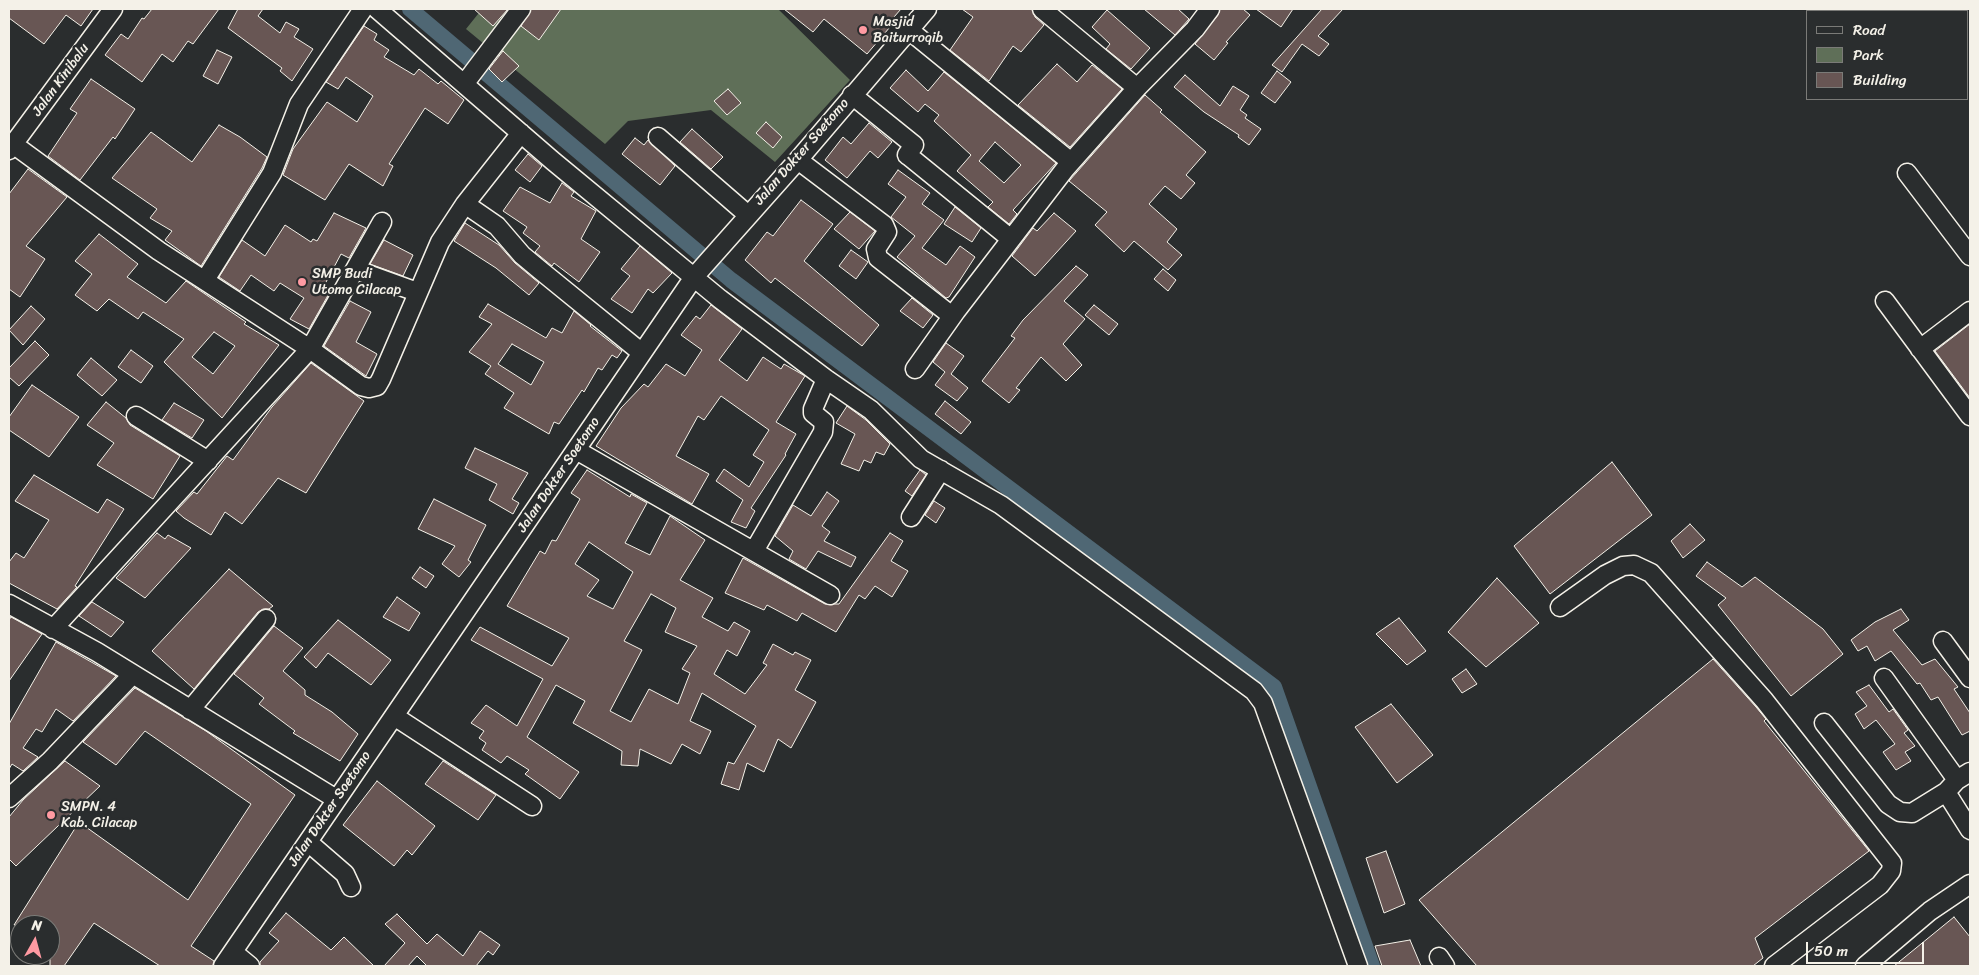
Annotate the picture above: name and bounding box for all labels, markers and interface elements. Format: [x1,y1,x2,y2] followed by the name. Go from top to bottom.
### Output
[1806,10,1969,100] legend
[873,14,943,46] place label: Masjid Baiturroqib
[1853,17,1885,43] text: Road
[857,24,869,36] marker: Masjid Baiturroqib
[29,40,93,120] street label: Jalan Kinibalu
[1853,42,1884,68] text: Park
[1853,67,1907,93] text: Building
[751,95,853,209] street label: Jalan Dokter Soetomo
[312,266,401,298] place label: SMP Budi Utomo Cilacap
[296,276,308,288] marker: SMP Budi Utomo Cilacap
[514,414,604,536] street label: Jalan Dokter Soetomo
[285,748,375,870] street label: Jalan Dokter Soetomo
[61,799,137,832] place label: SMPN. 4 Kab. Cilacap
[45,809,57,821] marker: SMPN. 4 Kab. Cilacap
[30,913,43,939] text: N
[10,915,60,965] north arrow
[1809,932,1926,964] scale bar
[1814,938,1848,964] text: 50 m

